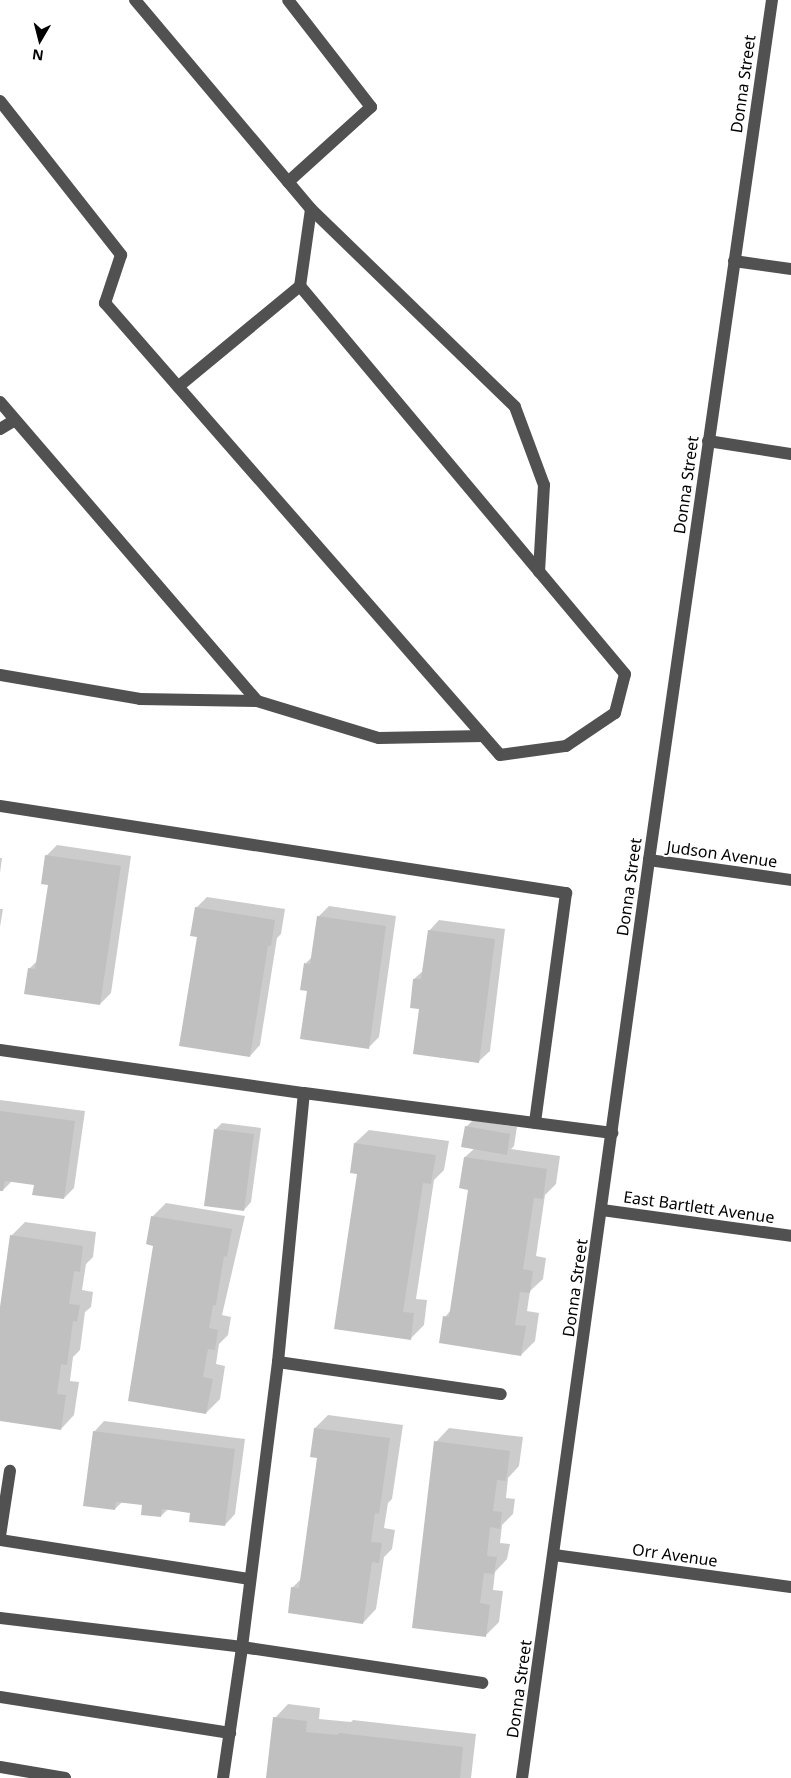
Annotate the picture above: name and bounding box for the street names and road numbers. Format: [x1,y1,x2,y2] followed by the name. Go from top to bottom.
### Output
[727,34,759,134] street label: Donna Street
[670,435,702,535] street label: Donna Street
[613,837,645,937] street label: Donna Street
[665,837,779,871] street label: Judson Avenue
[622,1187,776,1227] street label: East Bartlett Avenue
[559,1238,591,1338] street label: Donna Street
[631,1540,719,1570] street label: Orr Avenue
[503,1639,535,1739] street label: Donna Street

